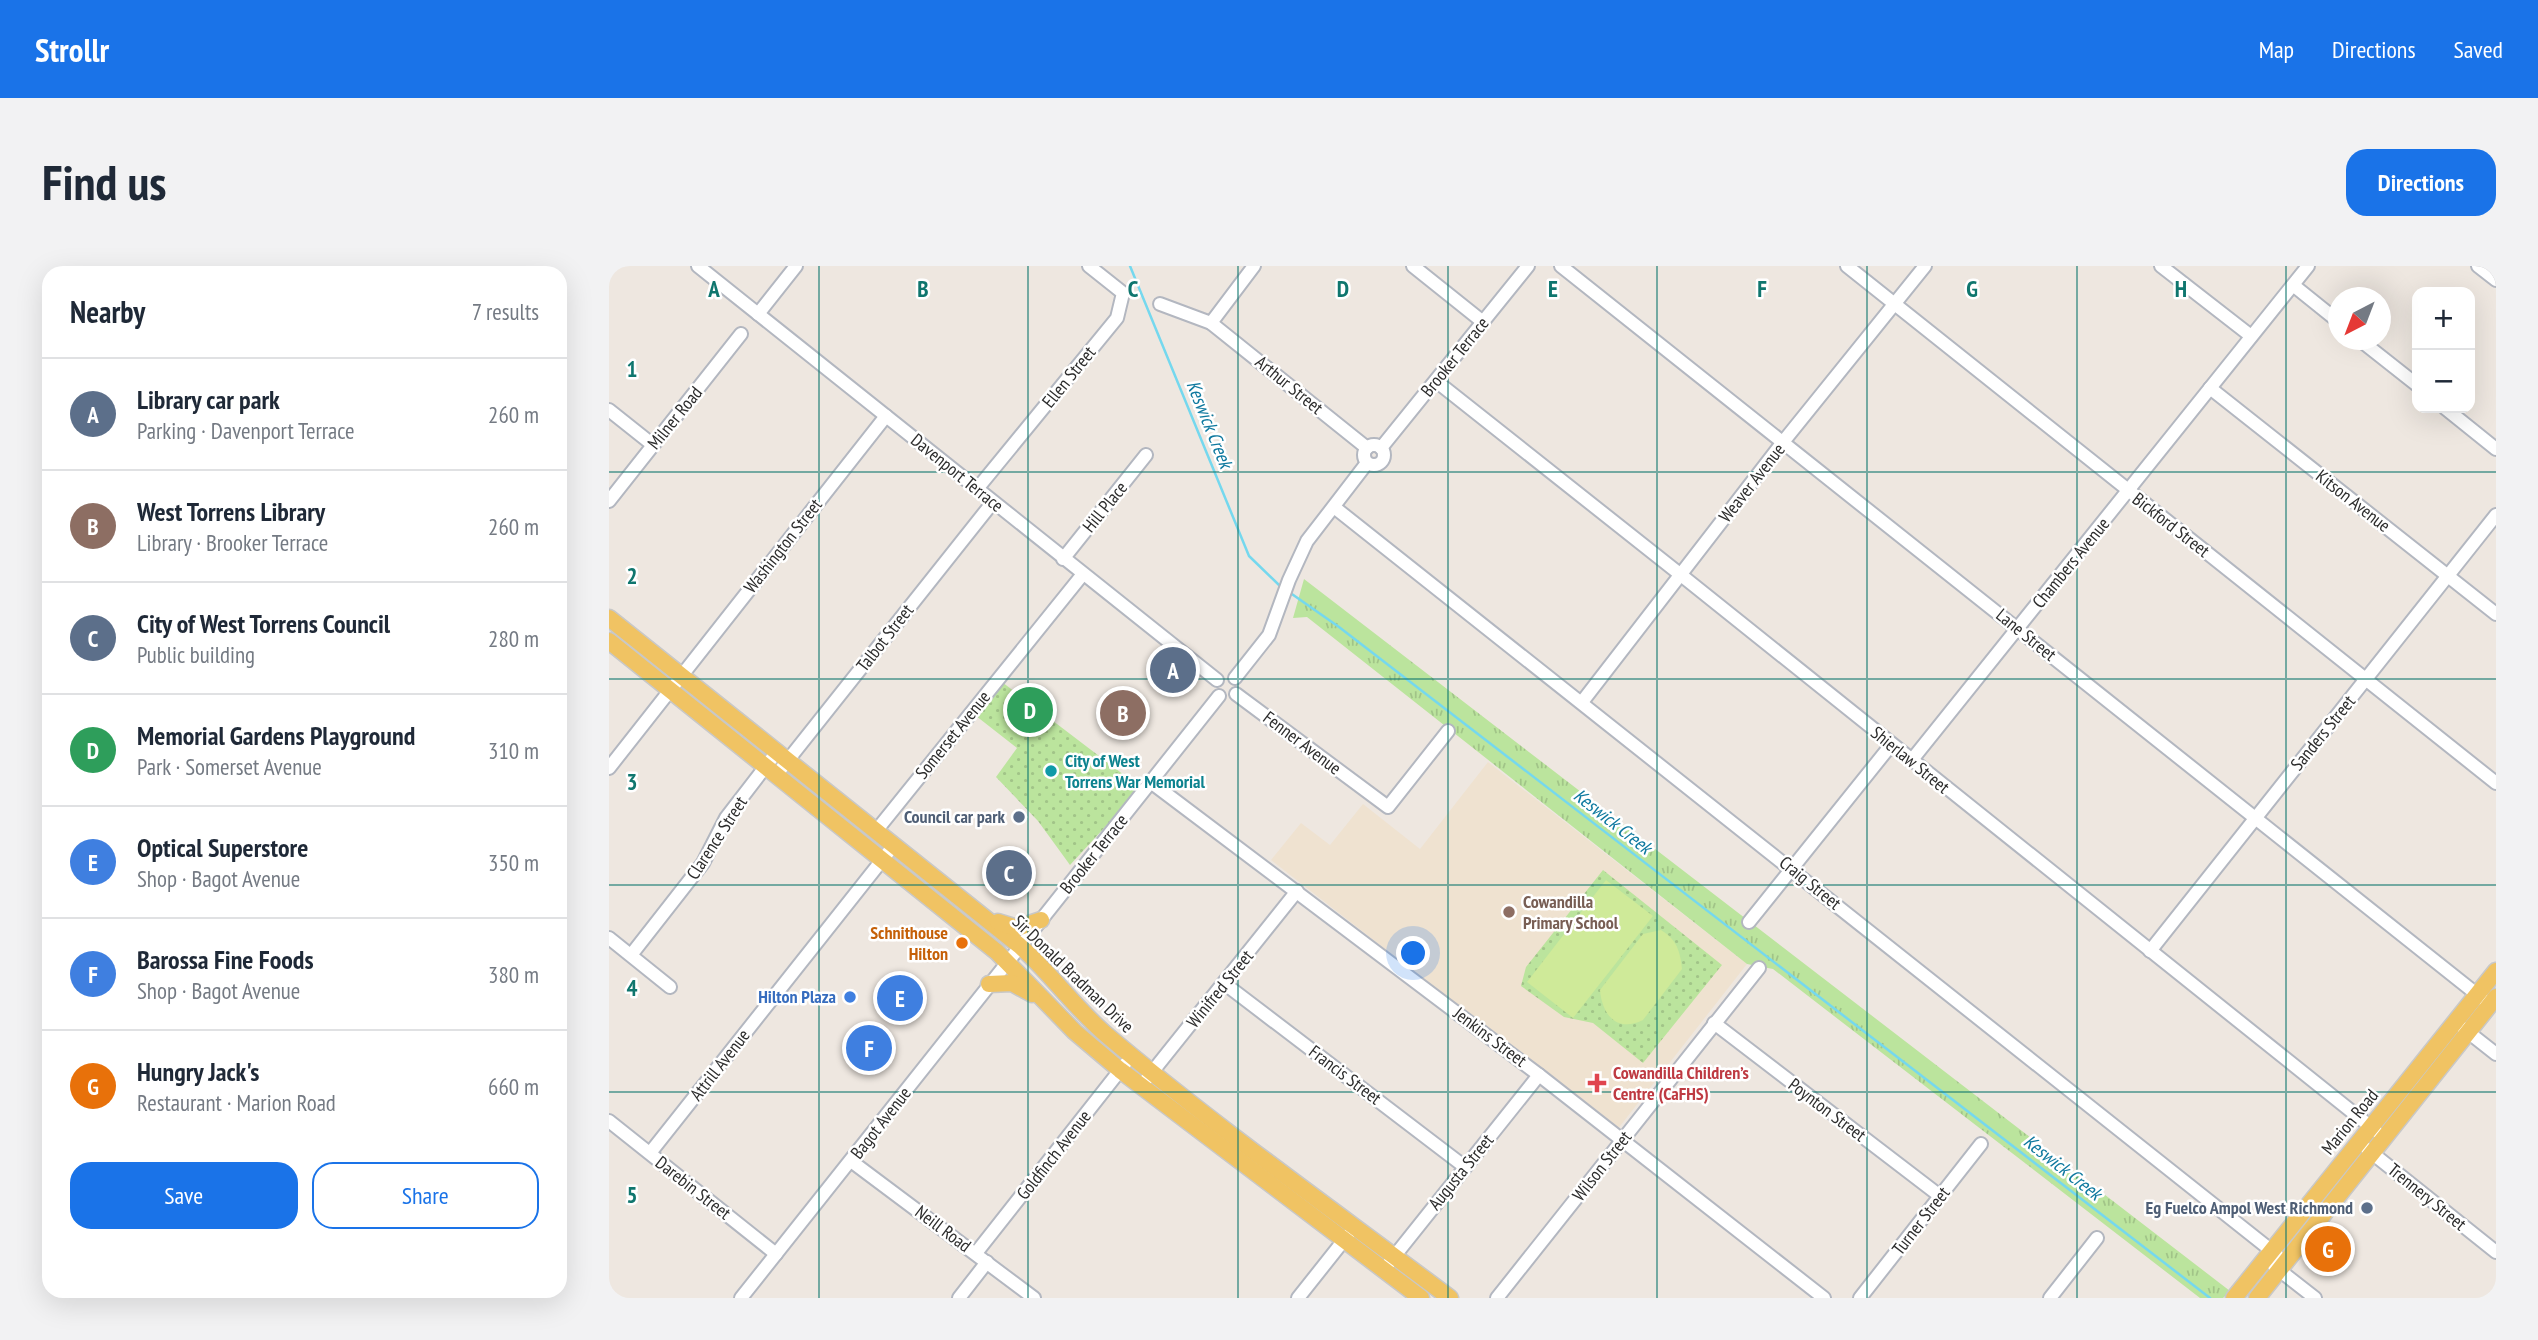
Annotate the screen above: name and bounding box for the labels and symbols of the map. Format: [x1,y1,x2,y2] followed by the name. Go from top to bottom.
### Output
[707,274,720,303] text: A
[917,274,929,303] text: B
[1128,274,1139,303] text: C
[1337,274,1349,303] text: D
[1548,274,1558,303] text: E
[1757,274,1767,303] text: F
[1966,274,1978,303] text: G
[2175,274,2187,303] text: H
[2328,287,2391,350] north arrow
[1416,312,1494,401] street label: Brooker Terrace
[1037,341,1100,412] street label: Ellen Street
[1251,350,1328,419] street label: Arthur Street
[627,354,638,383] text: 1
[1182,377,1239,474] water label: Keswick Creek
[642,382,707,454] street label: Milner Road
[906,428,1008,517] street label: Davenport Terrace
[1714,438,1790,527] street label: Weaver Avenue
[2311,464,2395,537] street label: Kitson Avenue
[1077,477,1132,537] street label: Hill Place
[2128,487,2215,562] street label: Bickford Street
[738,494,827,598] street label: Washington Street
[2027,513,2114,613] street label: Chambers Avenue
[627,561,638,590] text: 2
[851,599,918,676] street label: Talbot Street
[1992,603,2061,666] street label: Lane Street
[1150,644,1196,696] pin: A
[1007,684,1053,736] pin: D
[910,686,995,783] street label: Somerset Avenue
[1100,687,1146,739] pin: B
[2285,690,2360,775] street label: Sanders Street
[1259,706,1346,779] street label: Fenner Avenue
[1866,721,1954,798] street label: Shierlaw Street
[1065,749,1206,793] place label: City of West Torrens War Memorial
[1043,763,1059,779] marker: City of West Torrens War Memorial
[627,767,638,796] text: 3
[1569,783,1659,861] water label: Keswick Creek
[681,792,752,884] street label: Clarence Street
[904,805,1006,828] place label: Council car park
[1011,809,1027,825] marker: Council car park
[1055,809,1133,898] street label: Brooker Terrace
[986,847,1032,899] pin: C
[1775,851,1846,915] street label: Craig Street
[1523,890,1619,934] place label: Cowandilla Primary School
[1501,904,1517,920] marker: Cowandilla Primary School
[1008,910,1139,1038] street label: Sir Donald Bradman Drive
[870,921,948,965] place label: Schnithouse Hilton
[954,935,970,951] marker: Schnithouse Hilton
[1396,936,1430,970] your location
[1181,945,1258,1032] street label: Winifred Street
[877,972,923,1024] pin: E
[627,973,638,1002] text: 4
[758,985,836,1008] place label: Hilton Plaza
[842,989,858,1005] marker: Hilton Plaza
[1448,1001,1531,1072] street label: Jenkins Street
[846,1022,892,1074] pin: F
[685,1024,755,1105] street label: Attrill Avenue
[1304,1040,1386,1109] street label: Francis Street
[1613,1061,1749,1105] place label: Cowandilla Children’s Centre (CaFHS)
[1587,1073,1607,1093] marker: Cowandilla Children’s Centre (CaFHS)
[1784,1073,1871,1146] street label: Poynton Street
[845,1082,916,1163] street label: Bagot Avenue
[2316,1084,2383,1159] street label: Marion Road
[1011,1105,1096,1204] street label: Goldfinch Avenue
[1567,1126,1636,1205] street label: Wilson Street
[1423,1129,1498,1214] street label: Augusta Street
[2019,1129,2109,1207] water label: Keswick Creek
[651,1151,736,1224] street label: Darebin Street
[2383,1158,2471,1235] street label: Trennery Street
[627,1180,638,1209] text: 5
[1887,1182,1955,1260] street label: Turner Street
[2146,1196,2353,1219] place label: Eg Fuelco Ampol West Richmond
[911,1200,976,1257] street label: Neill Road
[2359,1200,2375,1216] marker: Eg Fuelco Ampol West Richmond
[2305,1223,2351,1275] pin: G

